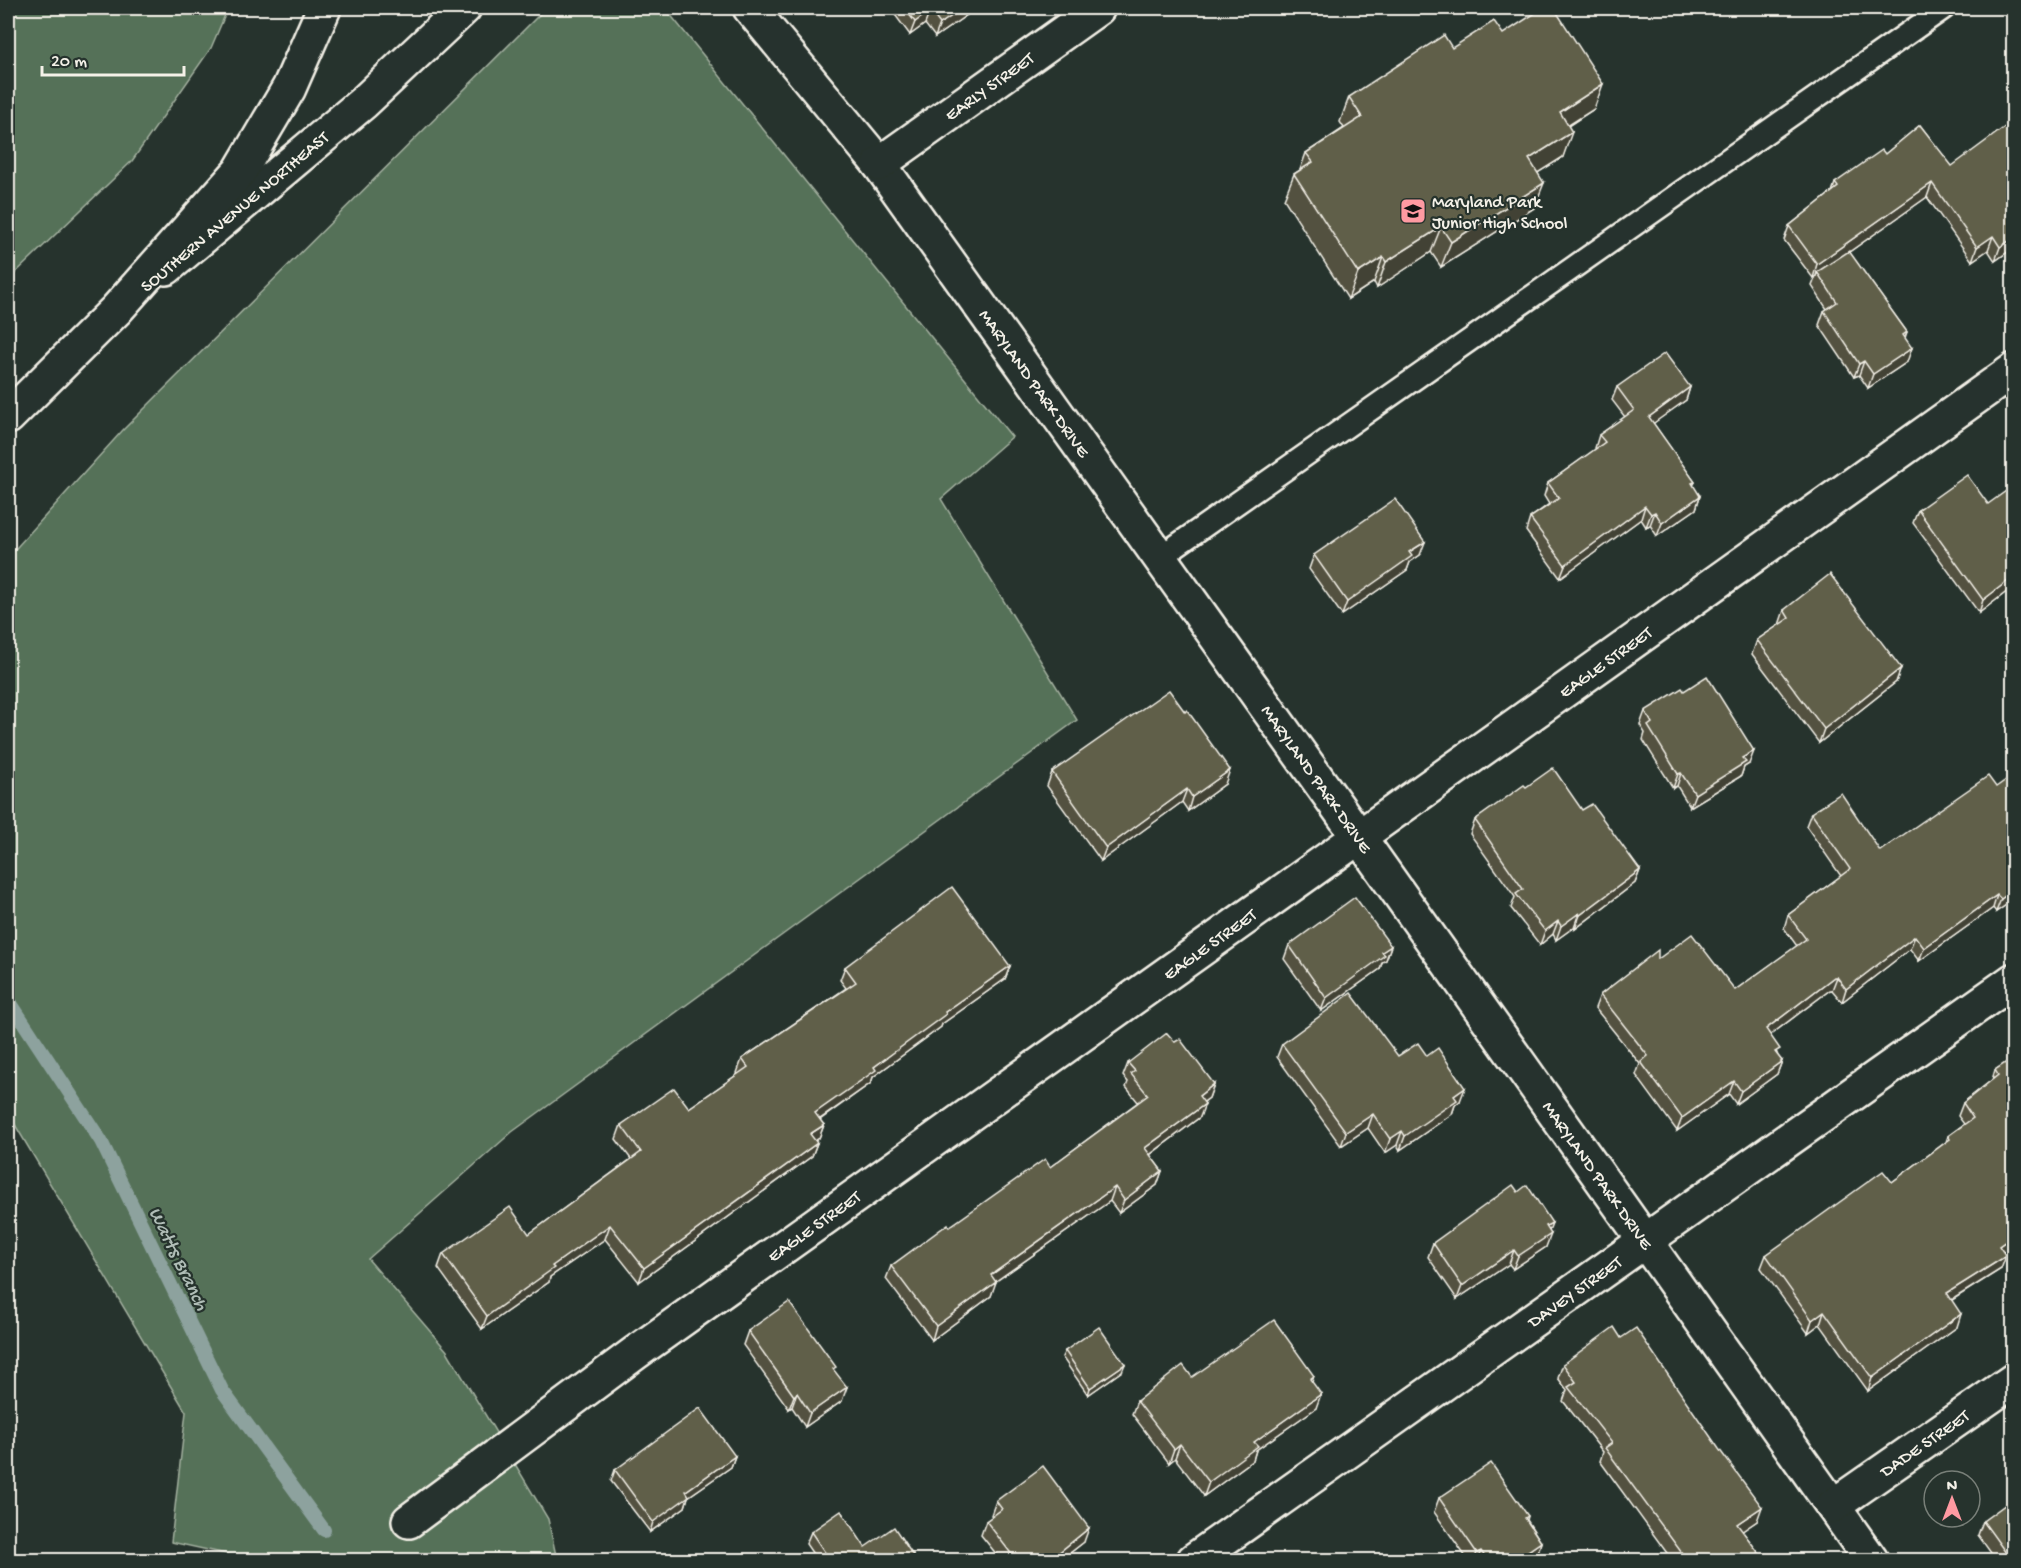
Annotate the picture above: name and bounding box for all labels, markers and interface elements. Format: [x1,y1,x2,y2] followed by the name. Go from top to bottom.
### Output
[42,39,184,77] scale bar
[942,48,1040,127] street label: EARLY STREET
[51,52,87,73] text: 20 m
[137,127,335,298] street label: SOUTHERN AVENUE NORTHEAST
[1432,193,1568,235] place label: Maryland Park Junior High School
[1398,196,1428,226] school or university icon: Maryland Park Junior High School
[973,306,1093,463] street label: MARYLAND PARK DRIVE
[1556,623,1658,704] street label: EAGLE STREET
[1255,702,1375,858] street label: MARYLAND PARK DRIVE
[1160,905,1262,986] street label: EAGLE STREET
[1537,1098,1656,1255] street label: MARYLAND PARK DRIVE
[764,1187,867,1268] street label: EAGLE STREET
[142,1204,212,1315] water label: Watts Branch
[1524,1252,1628,1334] street label: DAVEY STREET
[1876,1406,1975,1483] street label: DADE STREET
[1922,1469,1982,1529] north arrow
[1947,1478,1958,1497] text: N

